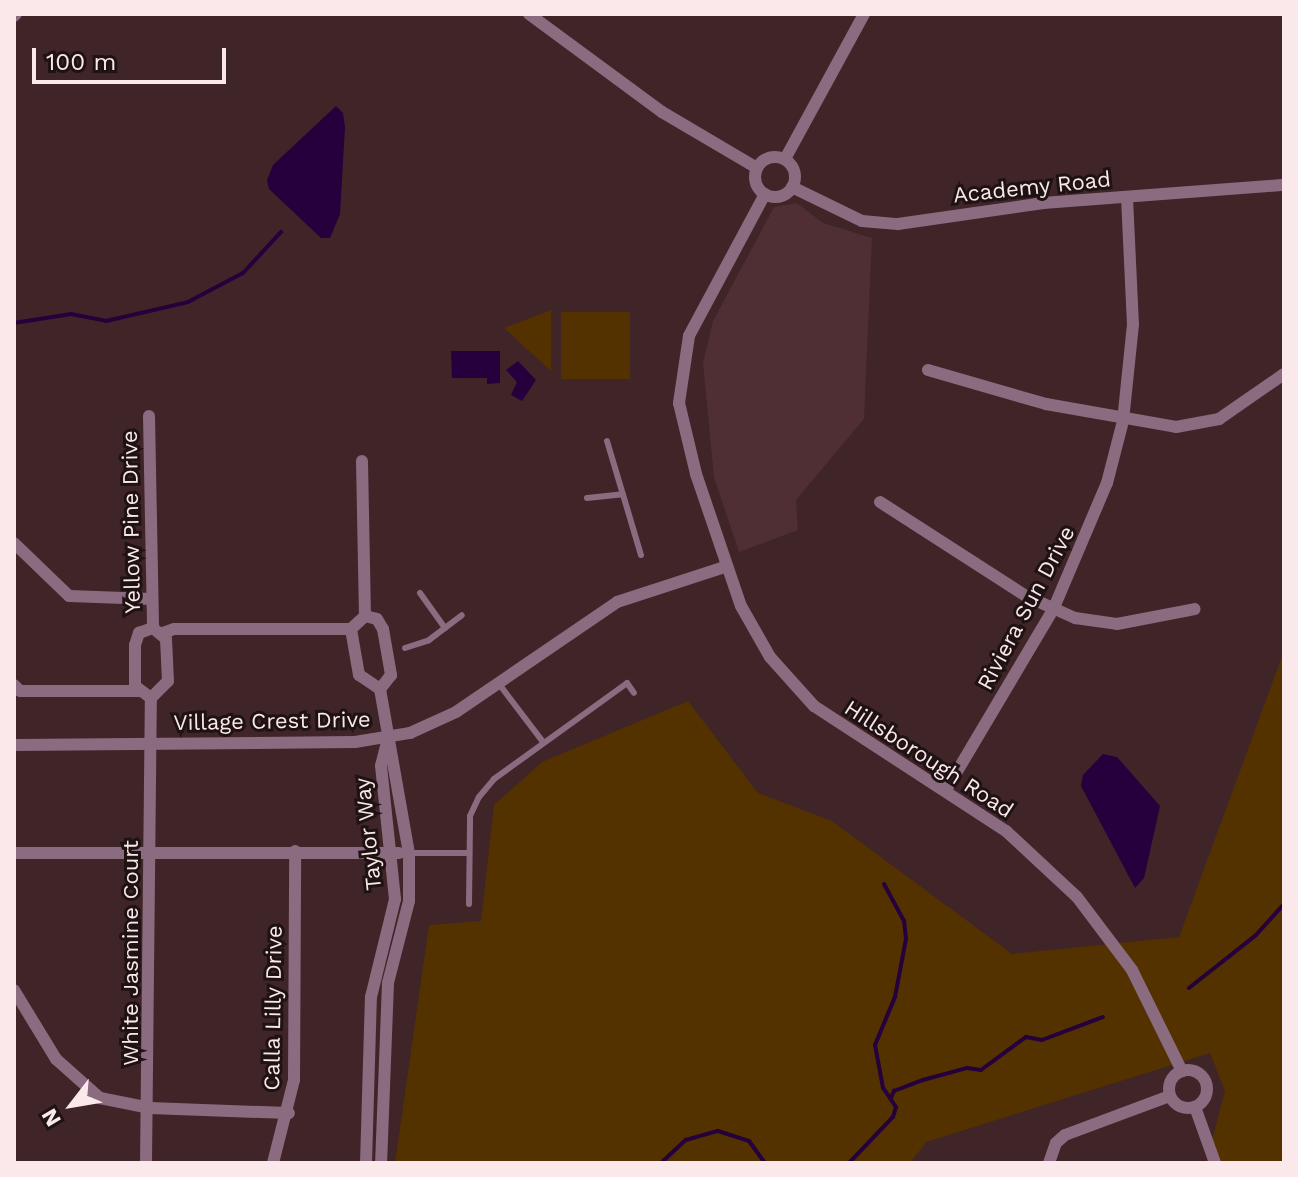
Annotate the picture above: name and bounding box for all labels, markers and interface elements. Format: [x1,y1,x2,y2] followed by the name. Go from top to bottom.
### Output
[36,32,230,82] scale bar
[46,48,116,76] text: 100 m
[952,166,1112,208] street label: Academy Road
[116,430,146,614] street label: Yellow Pine Drive
[972,521,1080,695] street label: Riviera Sun Drive
[840,695,1018,823] street label: Hillsborough Road
[173,706,371,736] street label: Village Crest Drive
[349,776,387,892] street label: Taylor Way
[118,840,144,1066] street label: White Jasmine Court
[258,925,288,1091] street label: Calla Lilly Drive
[32,1065,112,1145] north arrow
[36,1104,66,1131] text: N

